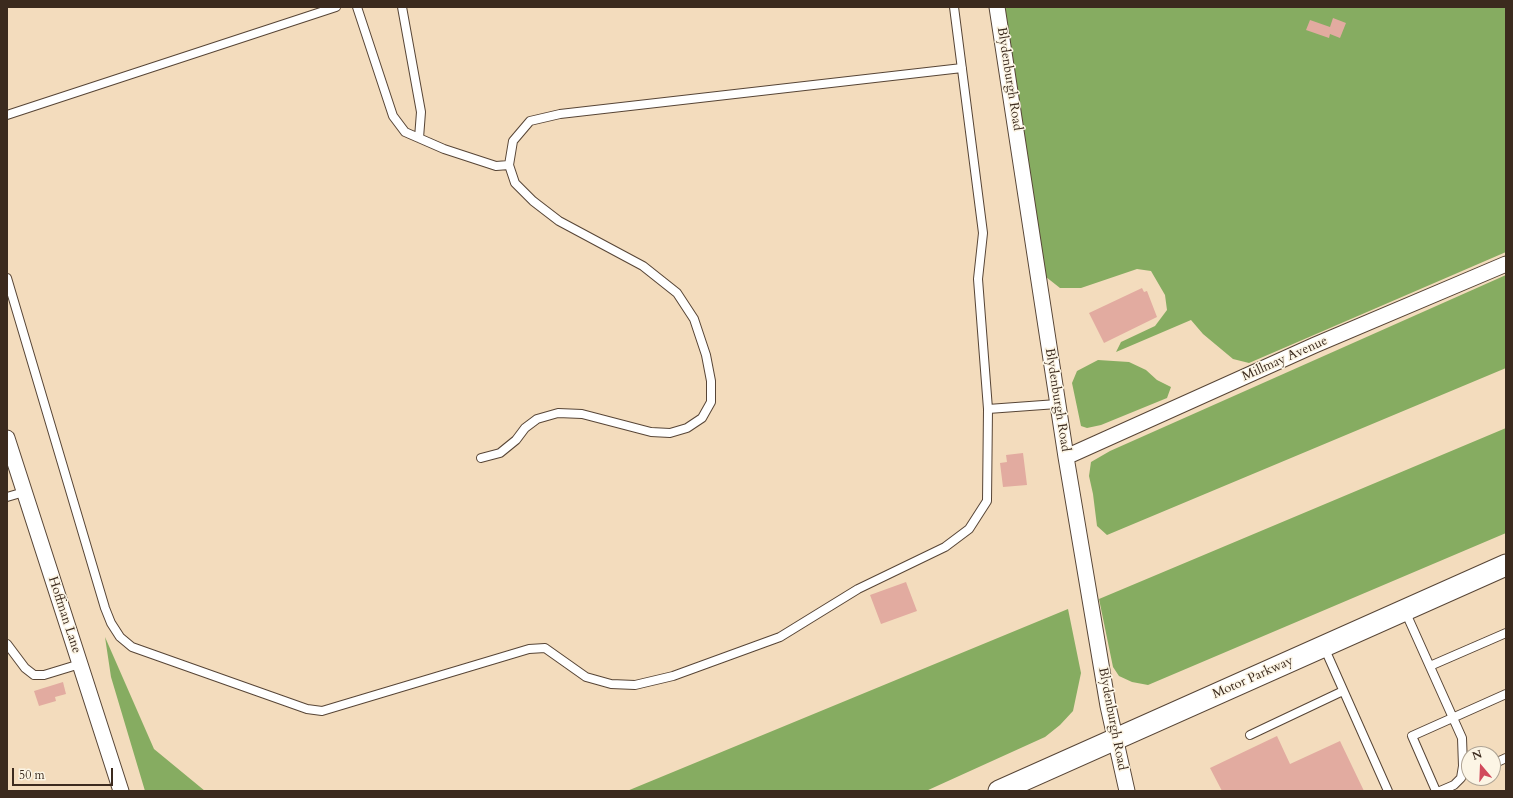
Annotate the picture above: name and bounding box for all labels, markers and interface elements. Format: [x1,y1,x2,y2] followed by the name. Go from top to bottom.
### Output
[993,26,1025,132] street label: Blydenburgh Road
[1240,333,1330,385] street label: Millmay Avenue
[1041,347,1073,453] street label: Blydenburgh Road
[44,575,84,655] street label: Hoffman Lane
[1210,653,1296,703] street label: Motor Parkway
[1094,666,1130,772] street label: Blydenburgh Road
[1461,746,1501,786] north arrow
[1470,746,1484,764] text: N
[14,760,115,786] scale bar
[19,767,45,783] text: 50 m

